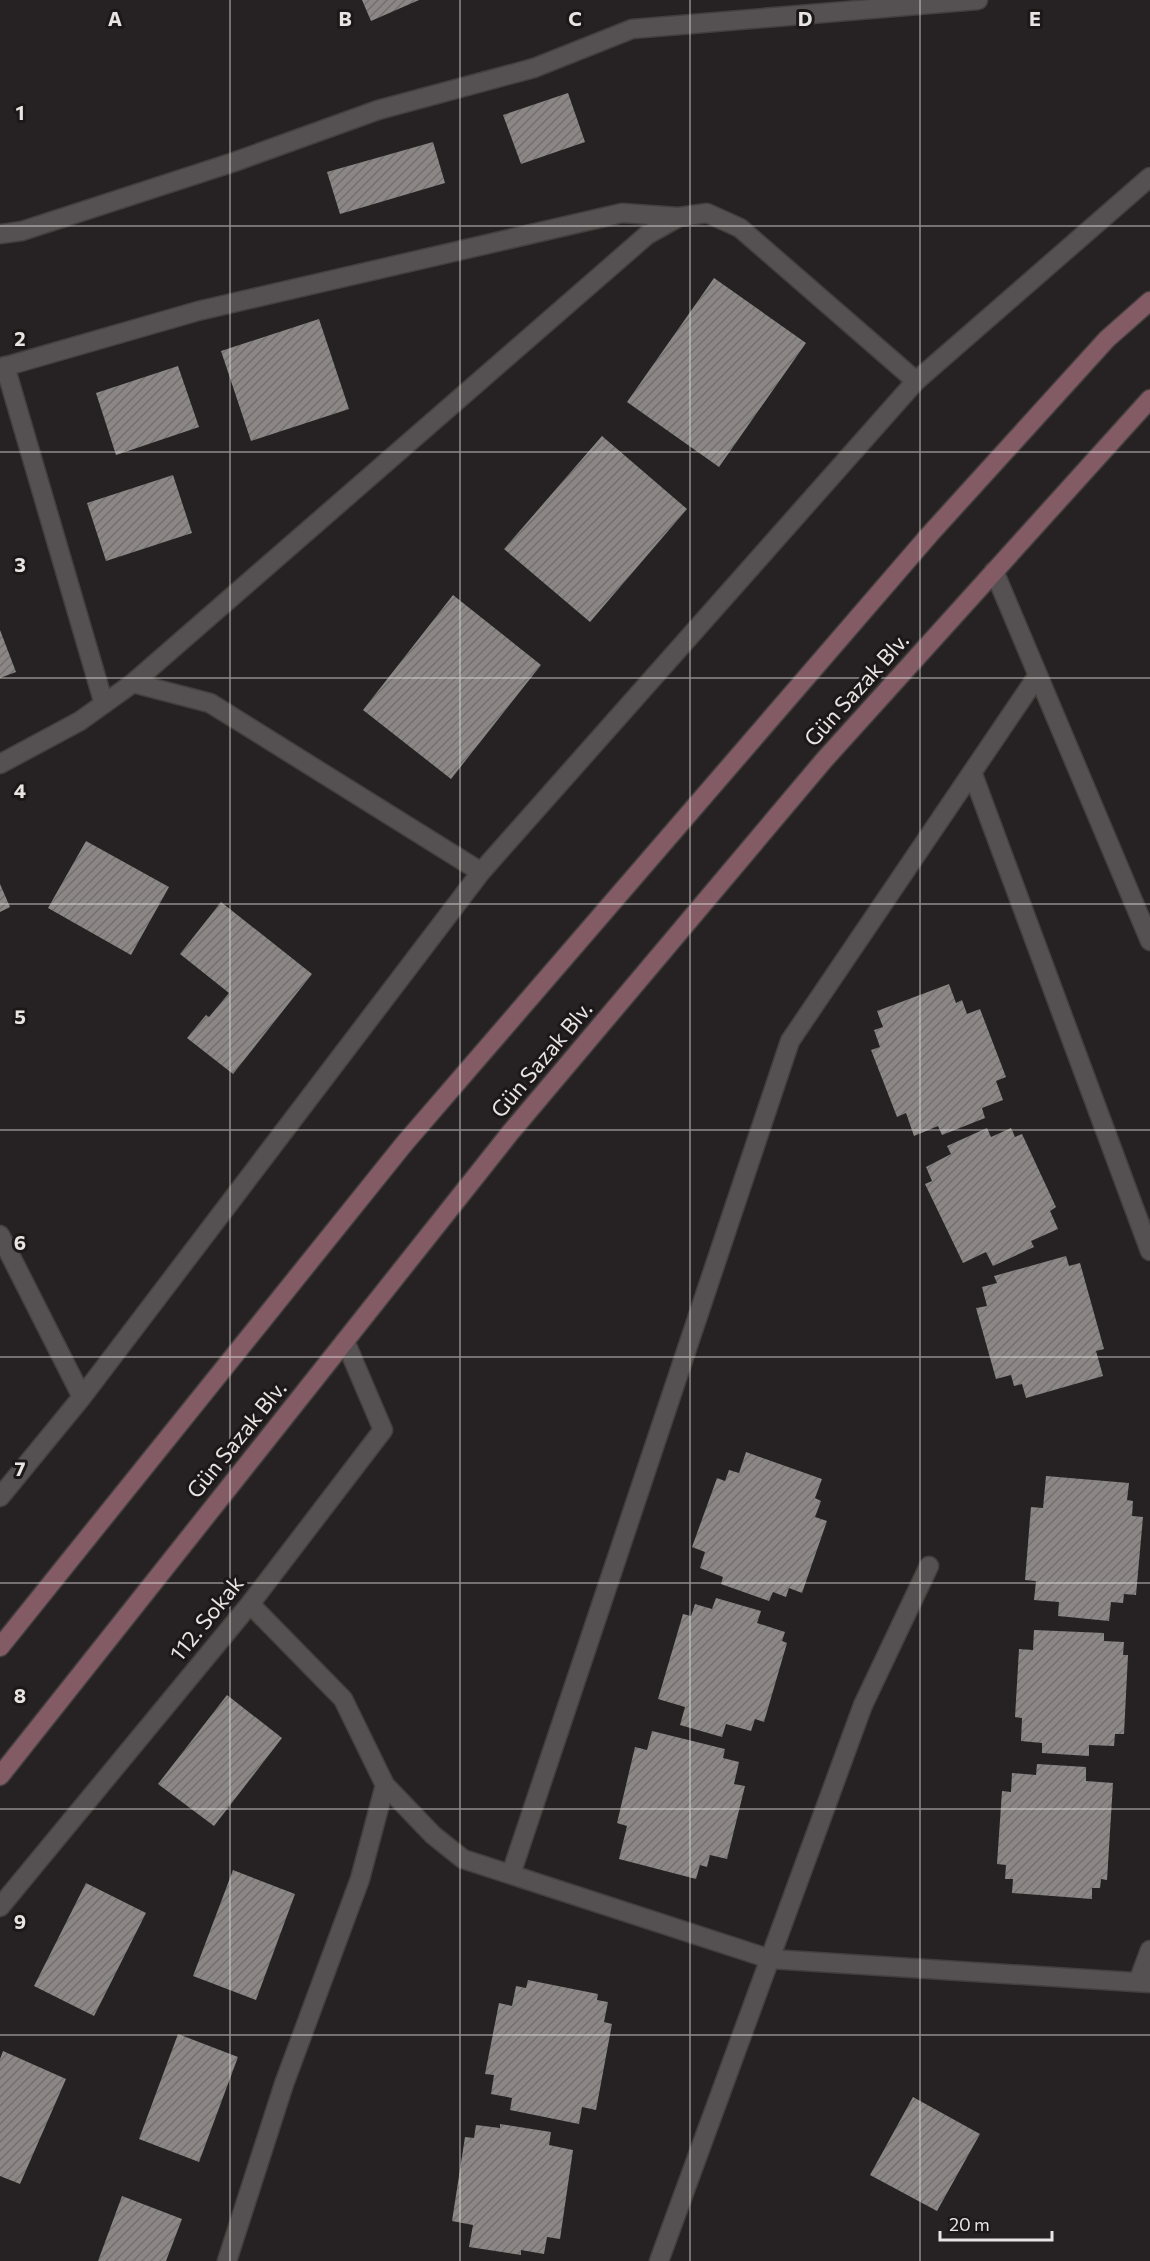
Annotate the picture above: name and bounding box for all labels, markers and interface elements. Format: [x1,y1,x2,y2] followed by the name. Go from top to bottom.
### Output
[108,6,122,30] text: A
[338,6,352,30] text: B
[568,6,582,30] text: C
[798,6,812,30] text: D
[1029,6,1041,30] text: E
[15,100,25,124] text: 1
[14,326,26,350] text: 2
[14,552,26,576] text: 3
[798,627,914,751] street label: Gün Sazak Blv.
[14,778,26,802] text: 4
[485,995,597,1123] street label: Gün Sazak Blv.
[14,1004,26,1028] text: 5
[14,1230,26,1254] text: 6
[180,1375,292,1503] street label: Gün Sazak Blv.
[15,1456,26,1480] text: 7
[163,1570,249,1666] street label: 112. Sokak
[14,1683,26,1707] text: 8
[14,1909,26,1933] text: 9
[940,2204,1052,2242] scale bar
[949,2213,990,2235] text: 20 m

